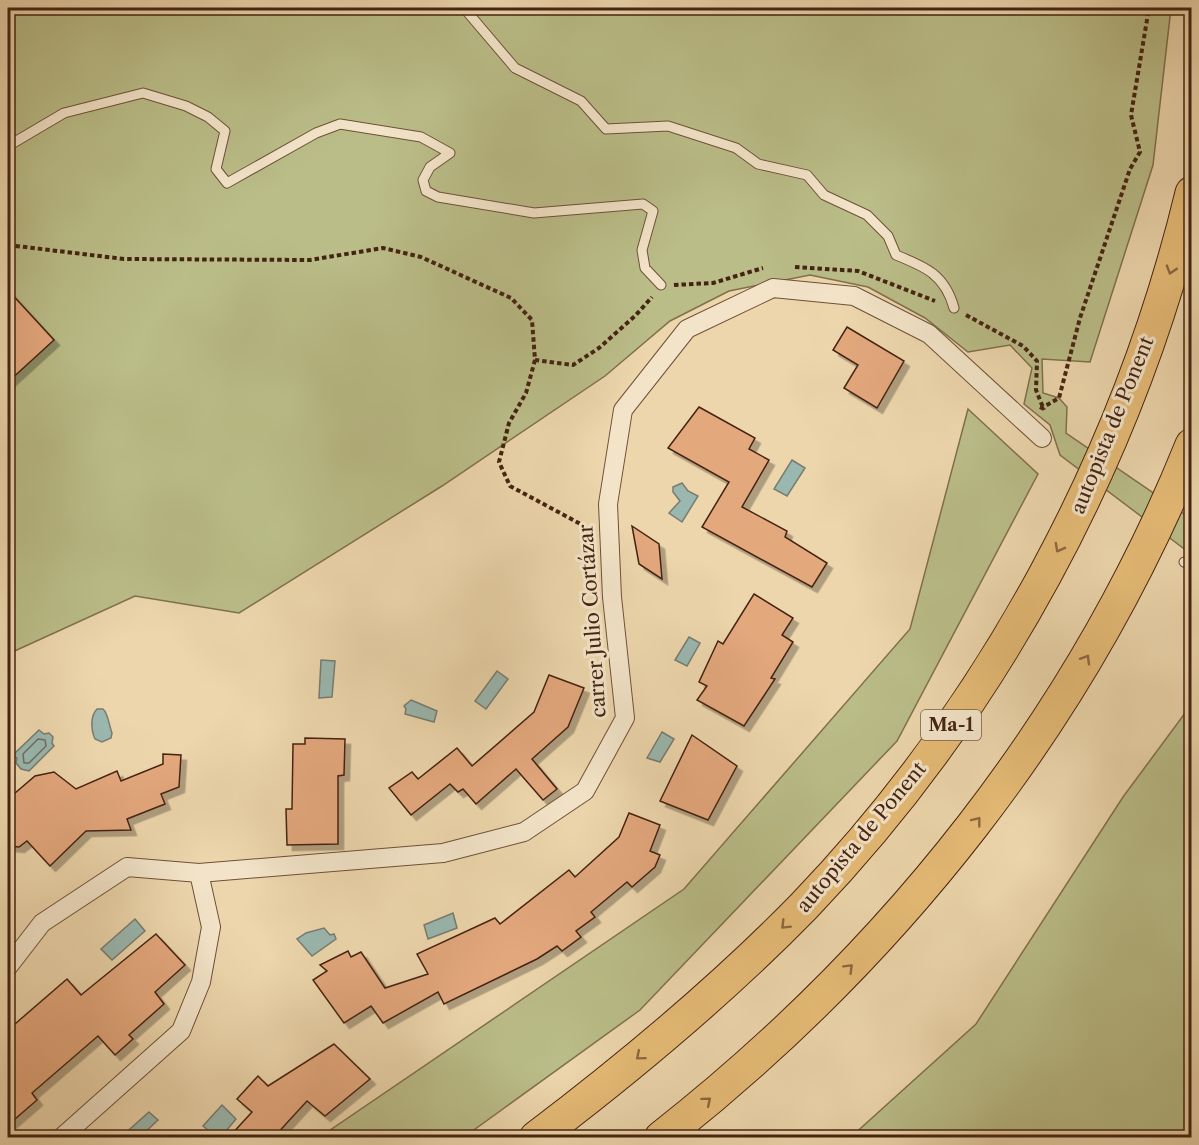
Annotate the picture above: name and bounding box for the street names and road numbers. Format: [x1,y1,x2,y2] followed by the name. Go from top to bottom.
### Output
[1065,333,1159,517] street label: autopista de Ponent
[573,523,611,719] street label: carrer Julio Cortázar
[921,710,981,740] road number: Ma-1
[791,757,931,917] street label: autopista de Ponent

